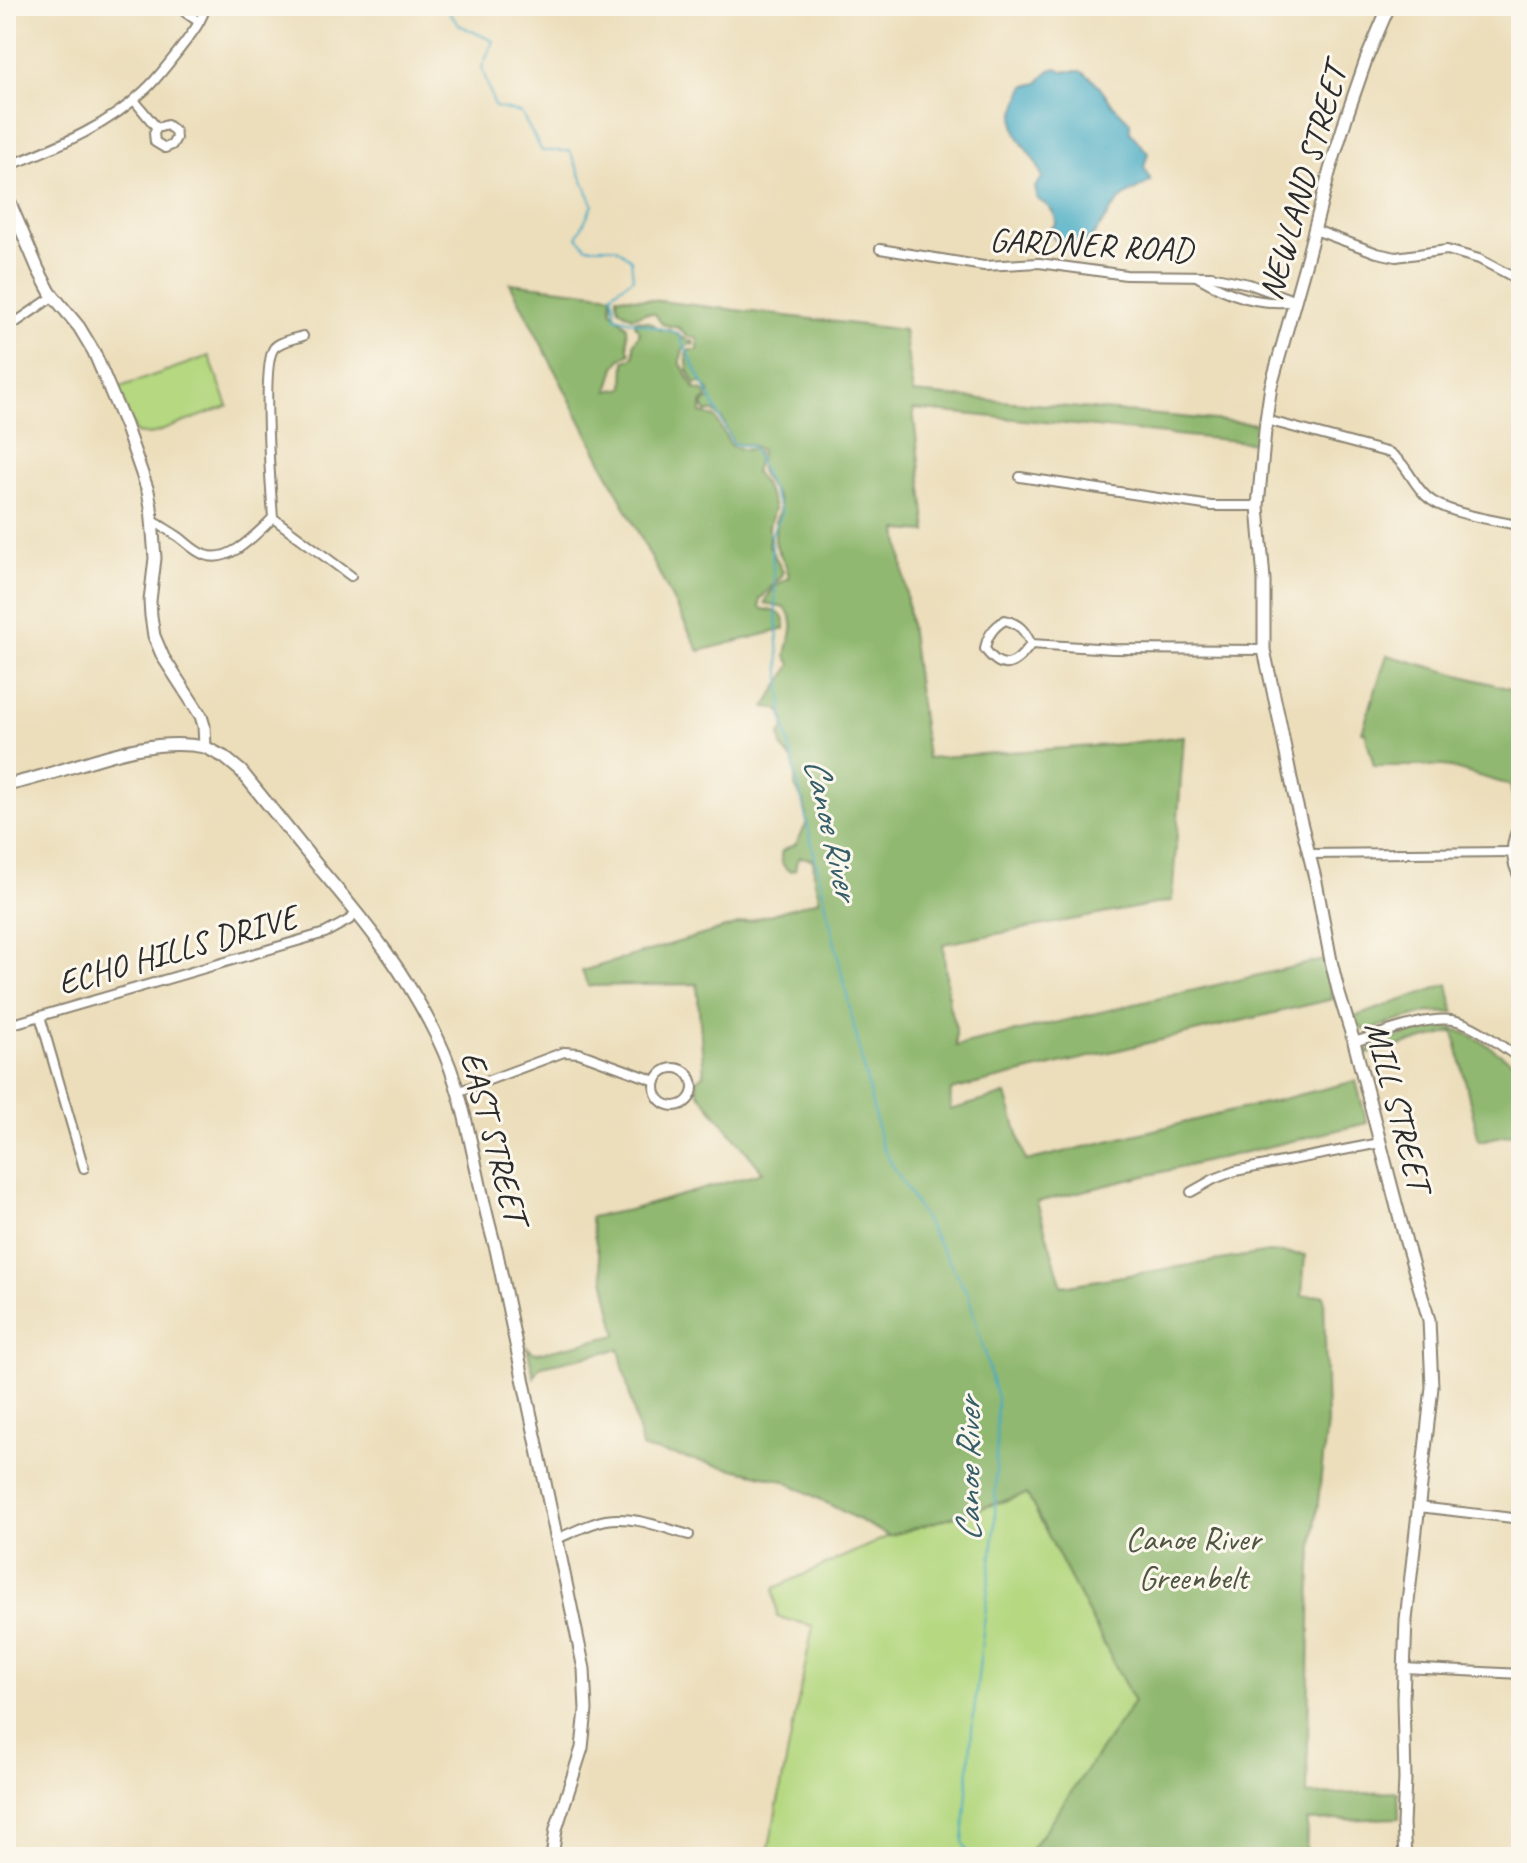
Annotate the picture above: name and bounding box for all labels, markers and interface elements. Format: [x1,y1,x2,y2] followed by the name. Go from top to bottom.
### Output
[1248,52,1359,305] street label: NEWLAND STREET
[988,218,1197,271] street label: GARDNER ROAD
[793,753,872,909] water label: Canoe River
[53,894,306,1004] street label: ECHO HILLS DRIVE
[1355,1017,1443,1202] street label: MILL STREET
[451,1047,540,1236] street label: EAST STREET
[945,1392,991,1542] water label: Canoe River
[1125,1517,1263,1599] park label: Canoe River Greenbelt

